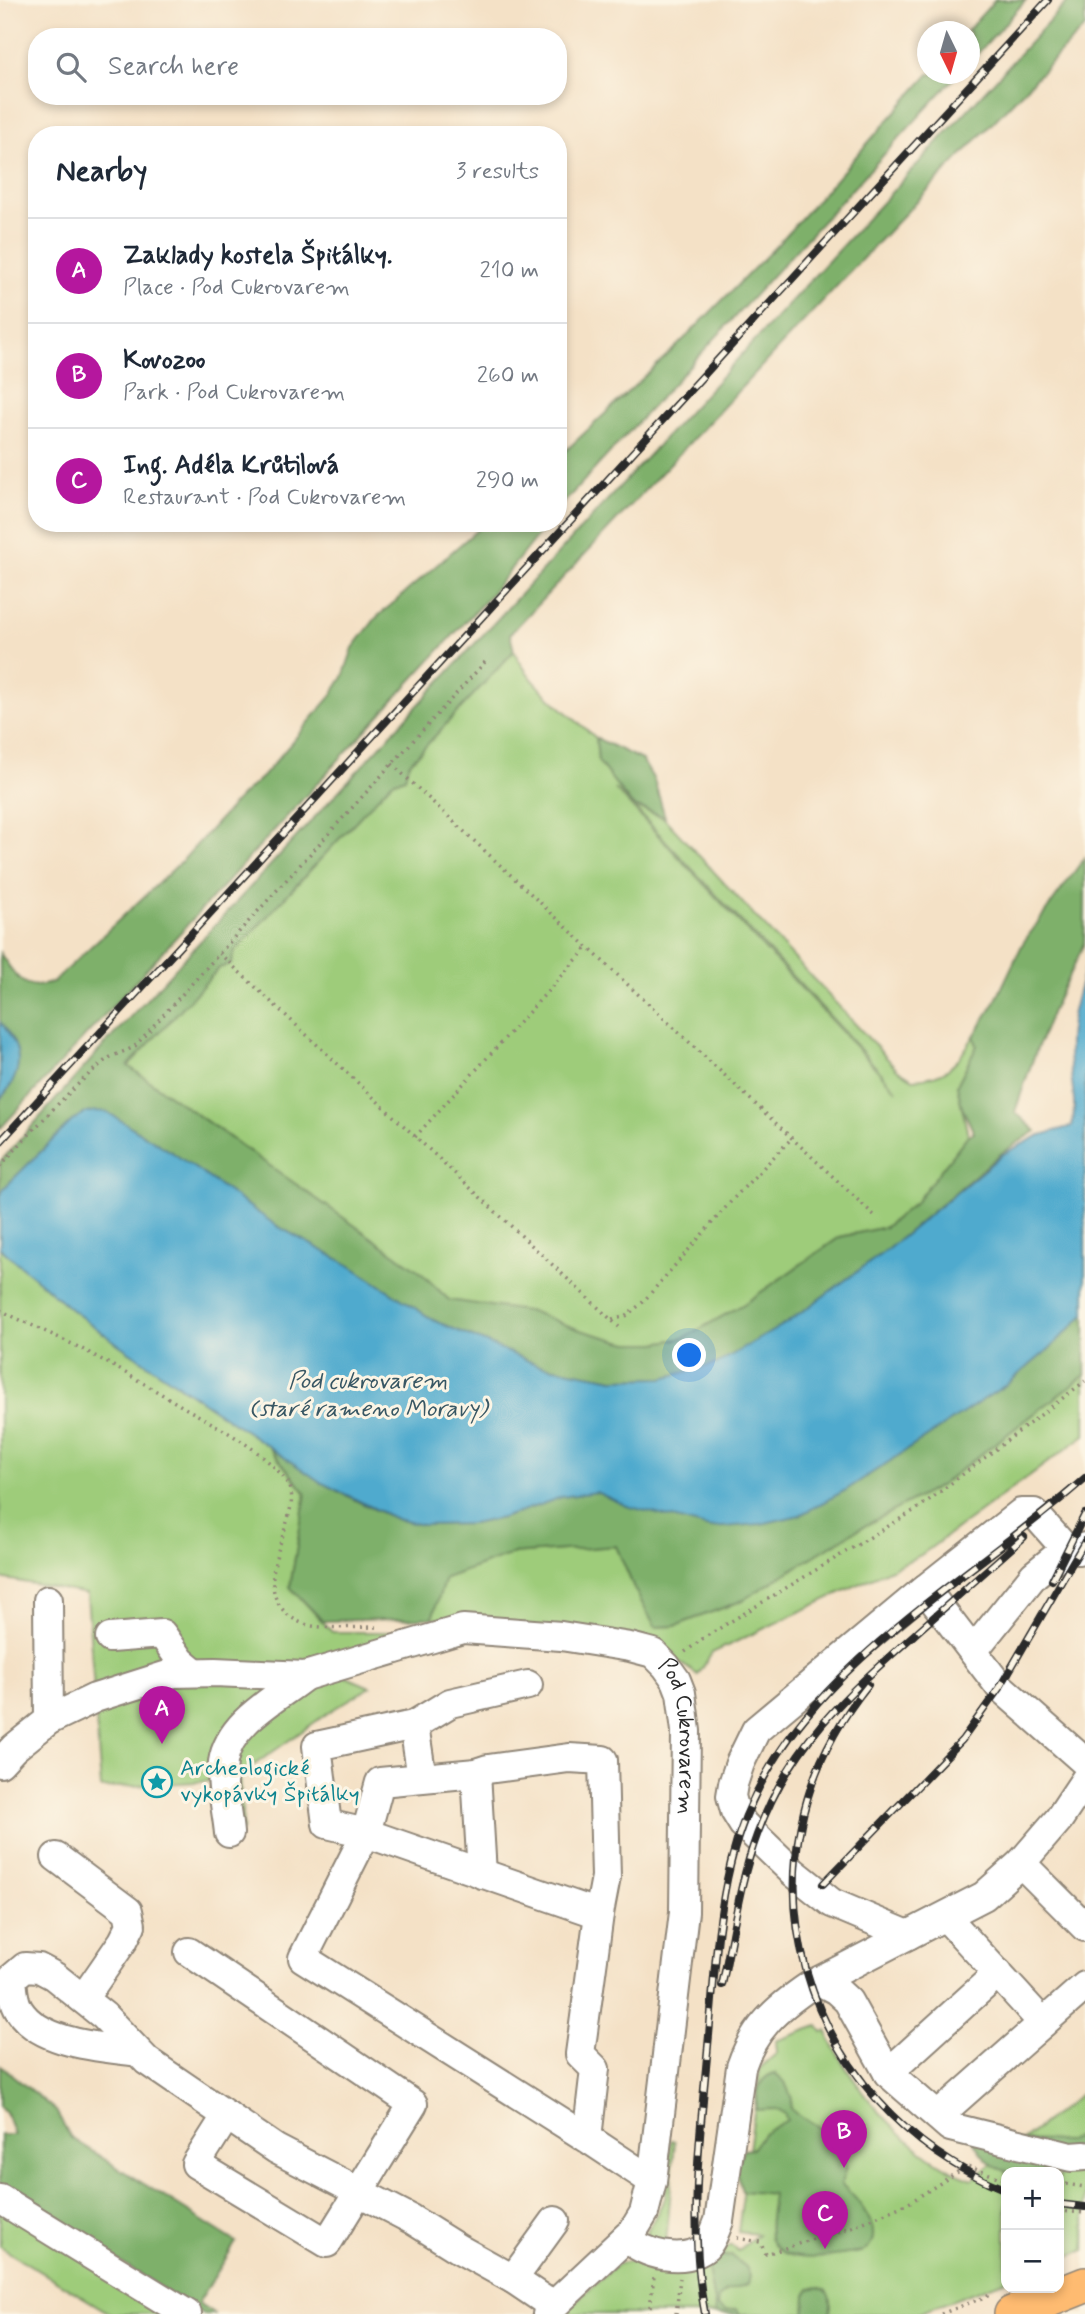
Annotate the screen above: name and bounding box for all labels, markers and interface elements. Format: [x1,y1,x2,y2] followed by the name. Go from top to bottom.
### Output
[917,21,980,84] north arrow
[28,28,567,105] search box
[52,48,90,86] icon: search
[108,50,239,84] text: Search here
[56,152,147,191] text: Nearby
[456,157,539,187] text: 3 results
[123,239,392,273] text: Zaklady kostela Špitálky.
[71,256,87,286] text: A
[479,256,539,286] text: 210 m
[123,273,350,303] text: Place · Pod Cukrovarem
[123,344,206,378] text: Kovozoo
[72,361,86,391] text: B
[477,361,539,391] text: 260 m
[123,378,345,408] text: Park · Pod Cukrovarem
[123,449,339,483] text: Ing. Adéla Krůtilová
[71,466,87,496] text: C
[476,466,539,496] text: 290 m
[123,483,406,513] text: Restaurant · Pod Cukrovarem
[672,1338,706,1372] your location
[249,1366,490,1425] water label: Pod cukrovarem (staré rameno Moravy)
[651,1651,701,1815] street label: Pod Cukrovarem
[139,1686,185,1744] pin: A
[180,1754,360,1810] place label: Archeologické vykopávky Špitálky
[140,1765,174,1799] place icon: Archeologické vykopávky Špitálky
[821,2110,867,2168] pin: B
[1001,2167,1064,2293] map controls
[1001,2167,1064,2230] button: +
[802,2191,848,2249] pin: C
[1001,2230,1064,2293] button: −

